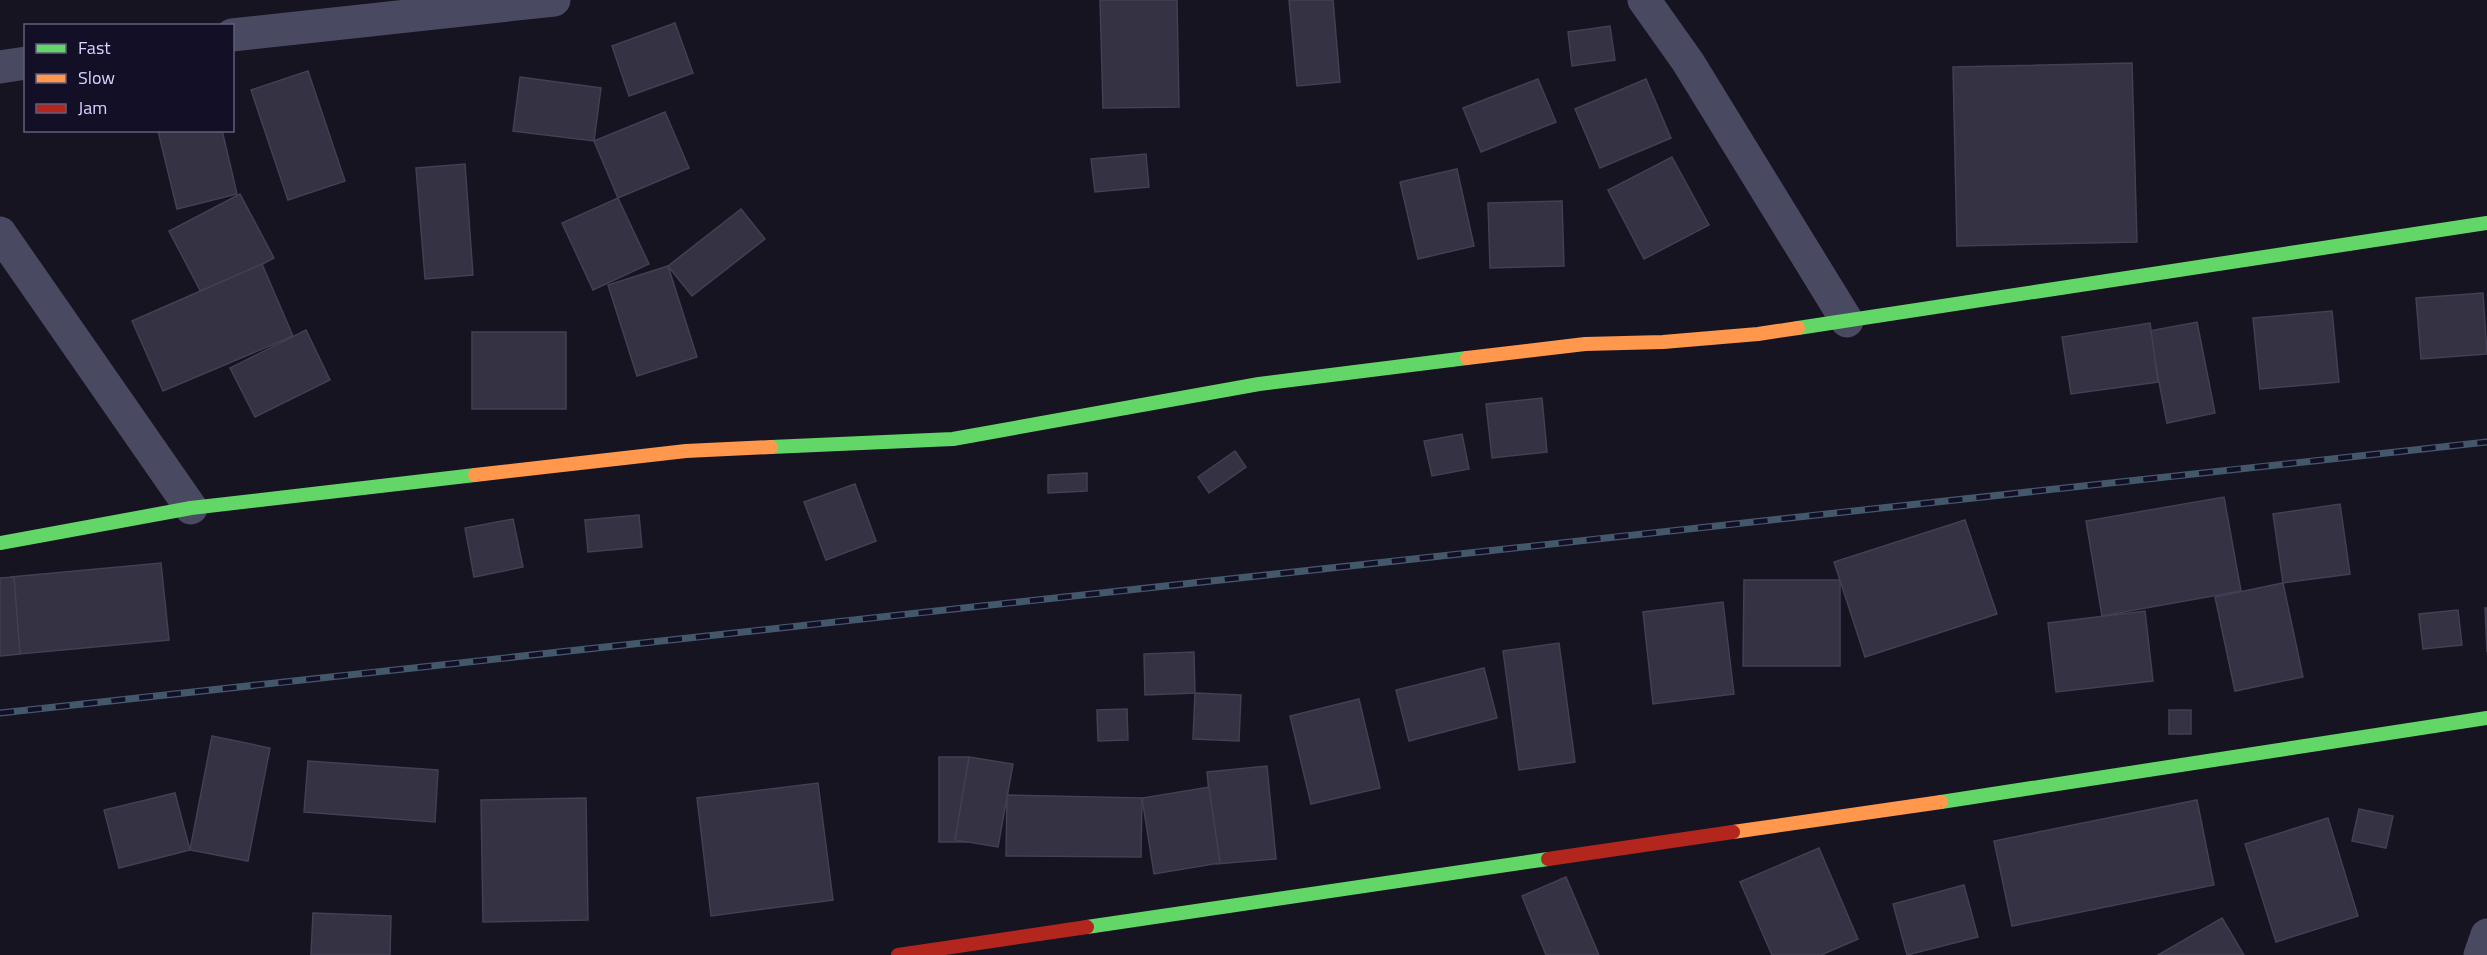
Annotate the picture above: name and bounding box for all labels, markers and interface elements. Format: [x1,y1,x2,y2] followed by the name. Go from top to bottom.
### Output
[24,24,234,132] legend
[78,34,111,61] text: Fast
[78,64,115,91] text: Slow
[78,94,107,121] text: Jam

